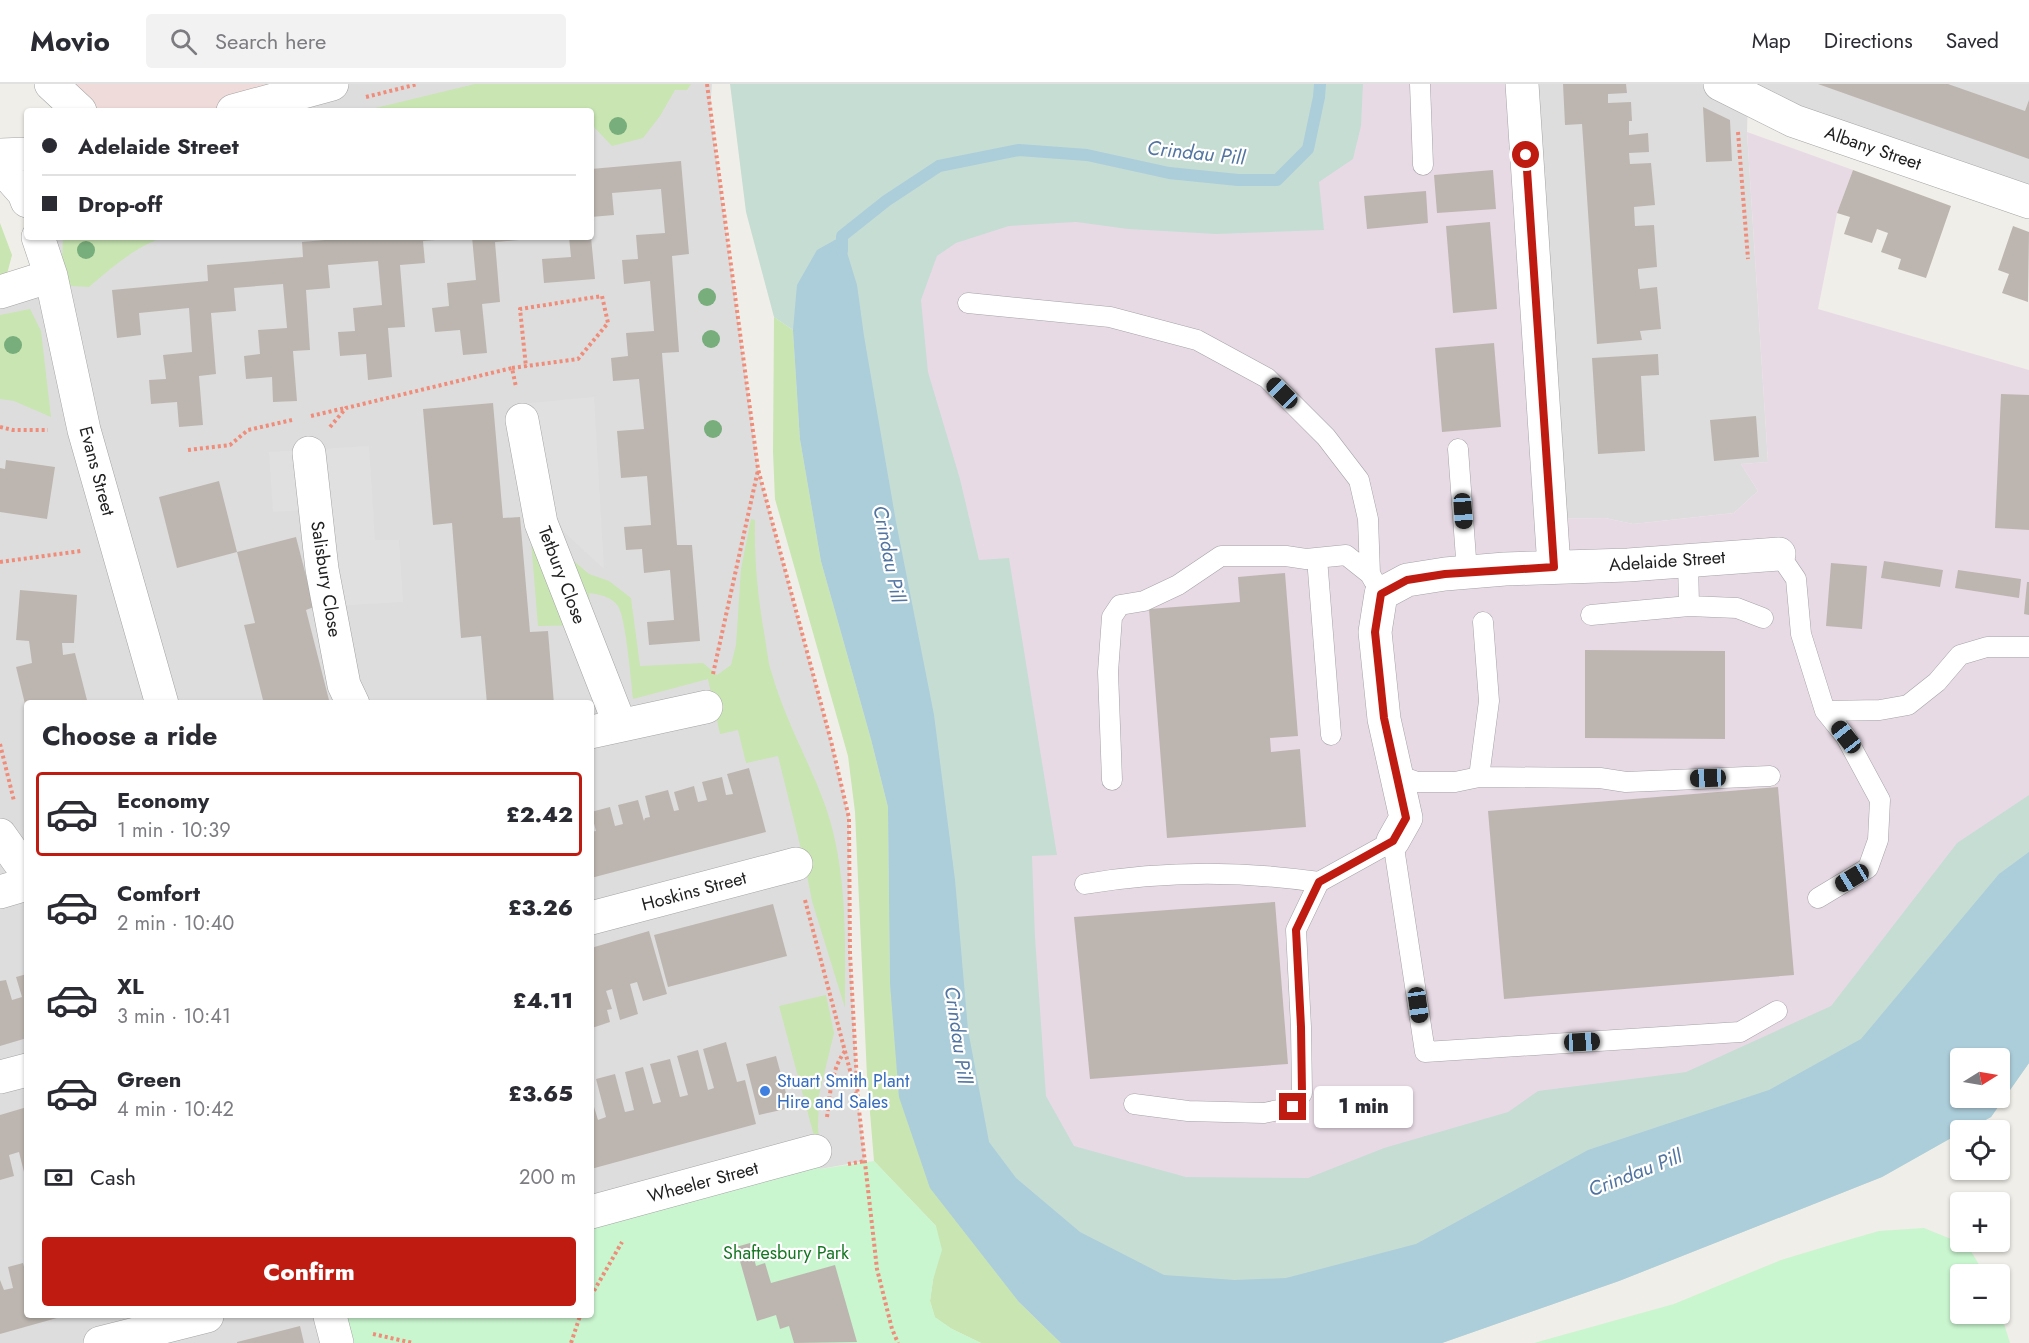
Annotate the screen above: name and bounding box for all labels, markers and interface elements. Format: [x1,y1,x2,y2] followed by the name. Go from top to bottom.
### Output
[146,14,566,68] search box
[30,21,110,62] text: Movio
[167,25,200,58] icon: search
[215,25,326,57] text: Search here
[1752,26,1791,56] text: Map
[1824,26,1913,56] text: Directions
[1946,26,1999,56] text: Saved
[1821,119,1925,177] street label: Albany Street
[78,130,239,162] text: Adelaide Street
[1146,133,1248,173] water label: Crindau Pill
[1512,141,1539,168] route start
[78,188,162,220] text: Drop-off
[1263,374,1301,412] car
[73,423,122,519] street label: Evans Street
[1453,492,1473,530] car
[865,503,913,606] water label: Crindau Pill
[304,519,348,639] street label: Salisbury Close
[531,522,593,628] street label: Tetbury Close
[1608,544,1727,578] street label: Adelaide Street
[42,716,217,755] text: Choose a ride
[1828,717,1864,757] car
[1690,768,1726,788] car
[117,784,209,816] text: Economy
[45,787,99,841] icon: car
[506,798,573,830] text: £2.42
[117,816,231,845] text: 1 min · 10:39
[1832,861,1872,895] car
[639,864,750,917] street label: Hoskins Street
[117,877,200,909] text: Comfort
[45,880,99,934] icon: car
[508,891,573,923] text: £3.26
[117,909,234,938] text: 2 min · 10:40
[117,970,144,1002] text: XL
[45,973,99,1027] icon: car
[513,984,573,1016] text: £4.11
[937,984,979,1087] water label: Crindau Pill
[1407,986,1429,1024] car
[117,1002,231,1031] text: 3 min · 10:41
[1564,1032,1600,1052] car
[1950,1048,2010,1108] north arrow
[1950,1048,2010,1324] map controls
[117,1063,181,1095] text: Green
[45,1066,99,1120] icon: car
[777,1068,910,1115] place label: Stuart Smith Plant Hire and Sales
[508,1077,573,1109] text: £3.65
[758,1084,772,1098] marker: Stuart Smith Plant Hire and Sales
[1314,1086,1413,1128] callout: 1 min
[1338,1092,1389,1121] text: 1 min
[1279,1093,1306,1120] route end
[117,1095,234,1124] text: 4 min · 10:42
[1950,1120,2010,1180] button: locate
[1584,1141,1687,1204] water label: Crindau Pill
[645,1155,762,1209] street label: Wheeler Street
[42,1161,75,1194] icon: cash
[90,1161,136,1193] text: Cash
[519,1163,576,1192] text: 200 m
[1950,1192,2010,1252] button: +
[42,1237,576,1306] button: Confirm
[723,1240,849,1266] park label: Shaftesbury Park
[1950,1264,2010,1324] button: −

